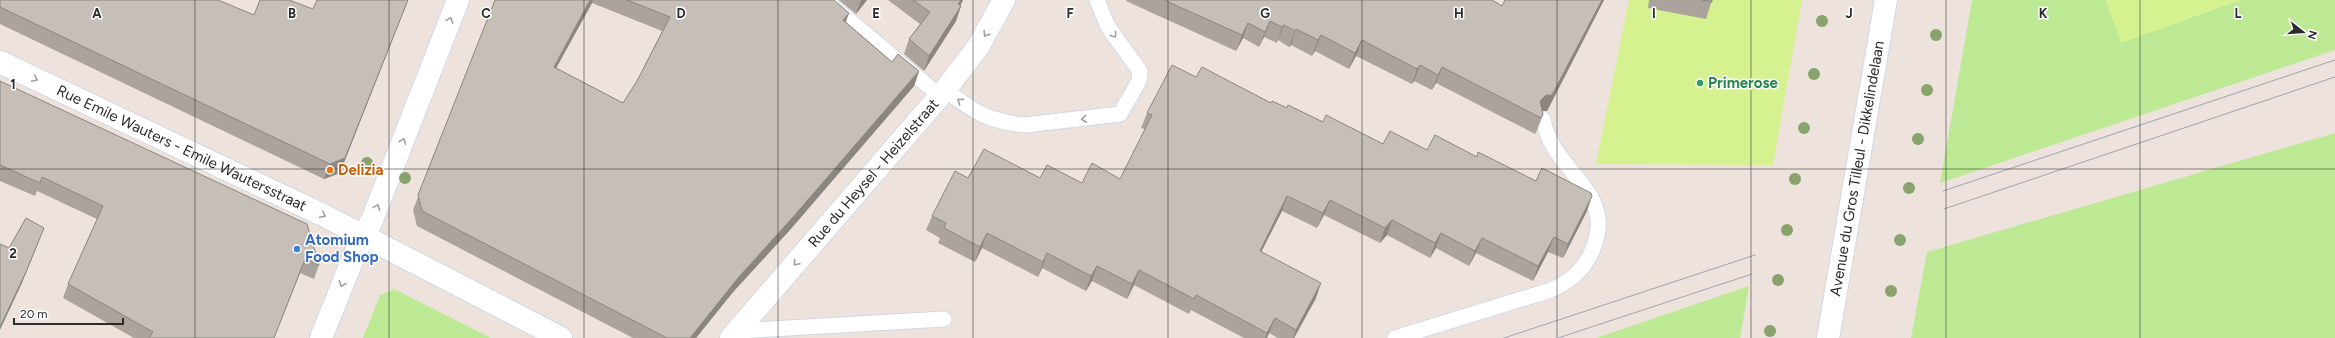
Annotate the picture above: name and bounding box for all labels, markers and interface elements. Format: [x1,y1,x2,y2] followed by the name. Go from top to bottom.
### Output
[92,6,102,21] text: A
[288,6,296,21] text: B
[481,6,491,21] text: C
[676,6,686,21] text: D
[872,6,880,21] text: E
[1066,6,1074,21] text: F
[1260,6,1270,21] text: G
[1454,6,1464,21] text: H
[1652,6,1656,21] text: I
[1845,6,1853,21] text: J
[2039,6,2048,21] text: K
[2235,6,2242,21] text: L
[2283,12,2323,52] north arrow
[446,16,454,23] one-way arrow
[2305,29,2320,41] text: N
[983,30,990,37] one-way arrow
[1109,30,1116,37] one-way arrow
[1826,39,1888,298] street label: Avenue du Gros Tilleul - Dikkelindelaan
[31,74,39,82] one-way arrow
[1708,74,1778,92] place label: Primerose
[10,77,16,92] text: 1
[1695,78,1705,88] marker: Primerose
[54,81,310,215] street label: Rue Emile Wauters - Emile Wautersstraat
[804,95,943,251] street label: Rue du Heysel - Heizelstraat
[958,99,965,106] one-way arrow
[1081,114,1087,123] one-way arrow
[398,137,406,144] one-way arrow
[338,161,384,179] place label: Delizia
[325,165,335,175] marker: Delizia
[372,204,380,211] one-way arrow
[319,210,326,218] one-way arrow
[305,231,379,266] place label: Atomium Food Shop
[292,244,302,254] marker: Atomium Food Shop
[9,246,17,261] text: 2
[793,259,800,266] one-way arrow
[339,281,347,288] one-way arrow
[14,300,123,326] scale bar
[20,307,48,321] text: 20 m

